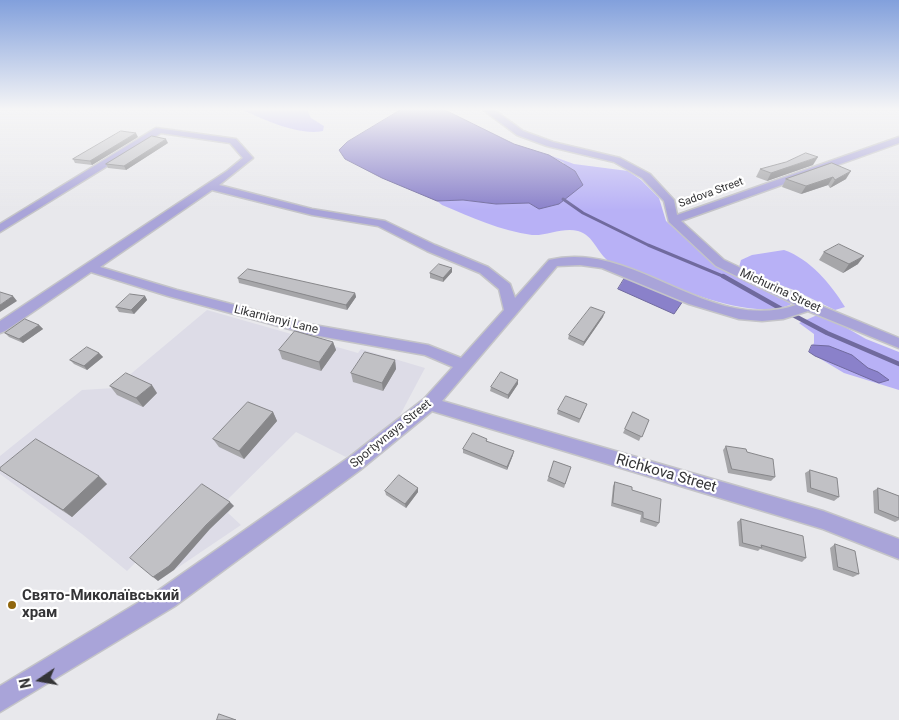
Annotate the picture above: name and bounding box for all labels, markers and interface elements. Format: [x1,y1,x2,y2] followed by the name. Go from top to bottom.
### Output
[677,175,745,211] street label: Sadova Street
[737,266,823,316] street label: Michurina Street
[232,303,320,337] street label: Likarnianyi Lane
[347,397,435,471] street label: Sportyvnaya Street
[614,451,718,497] street label: Richkova Street
[22,587,179,622] place label: Свято-Миколаївський храм
[6,599,18,611] marker: Свято-Миколаївський храм
[15,655,65,705] north arrow
[16,677,34,690] text: N

